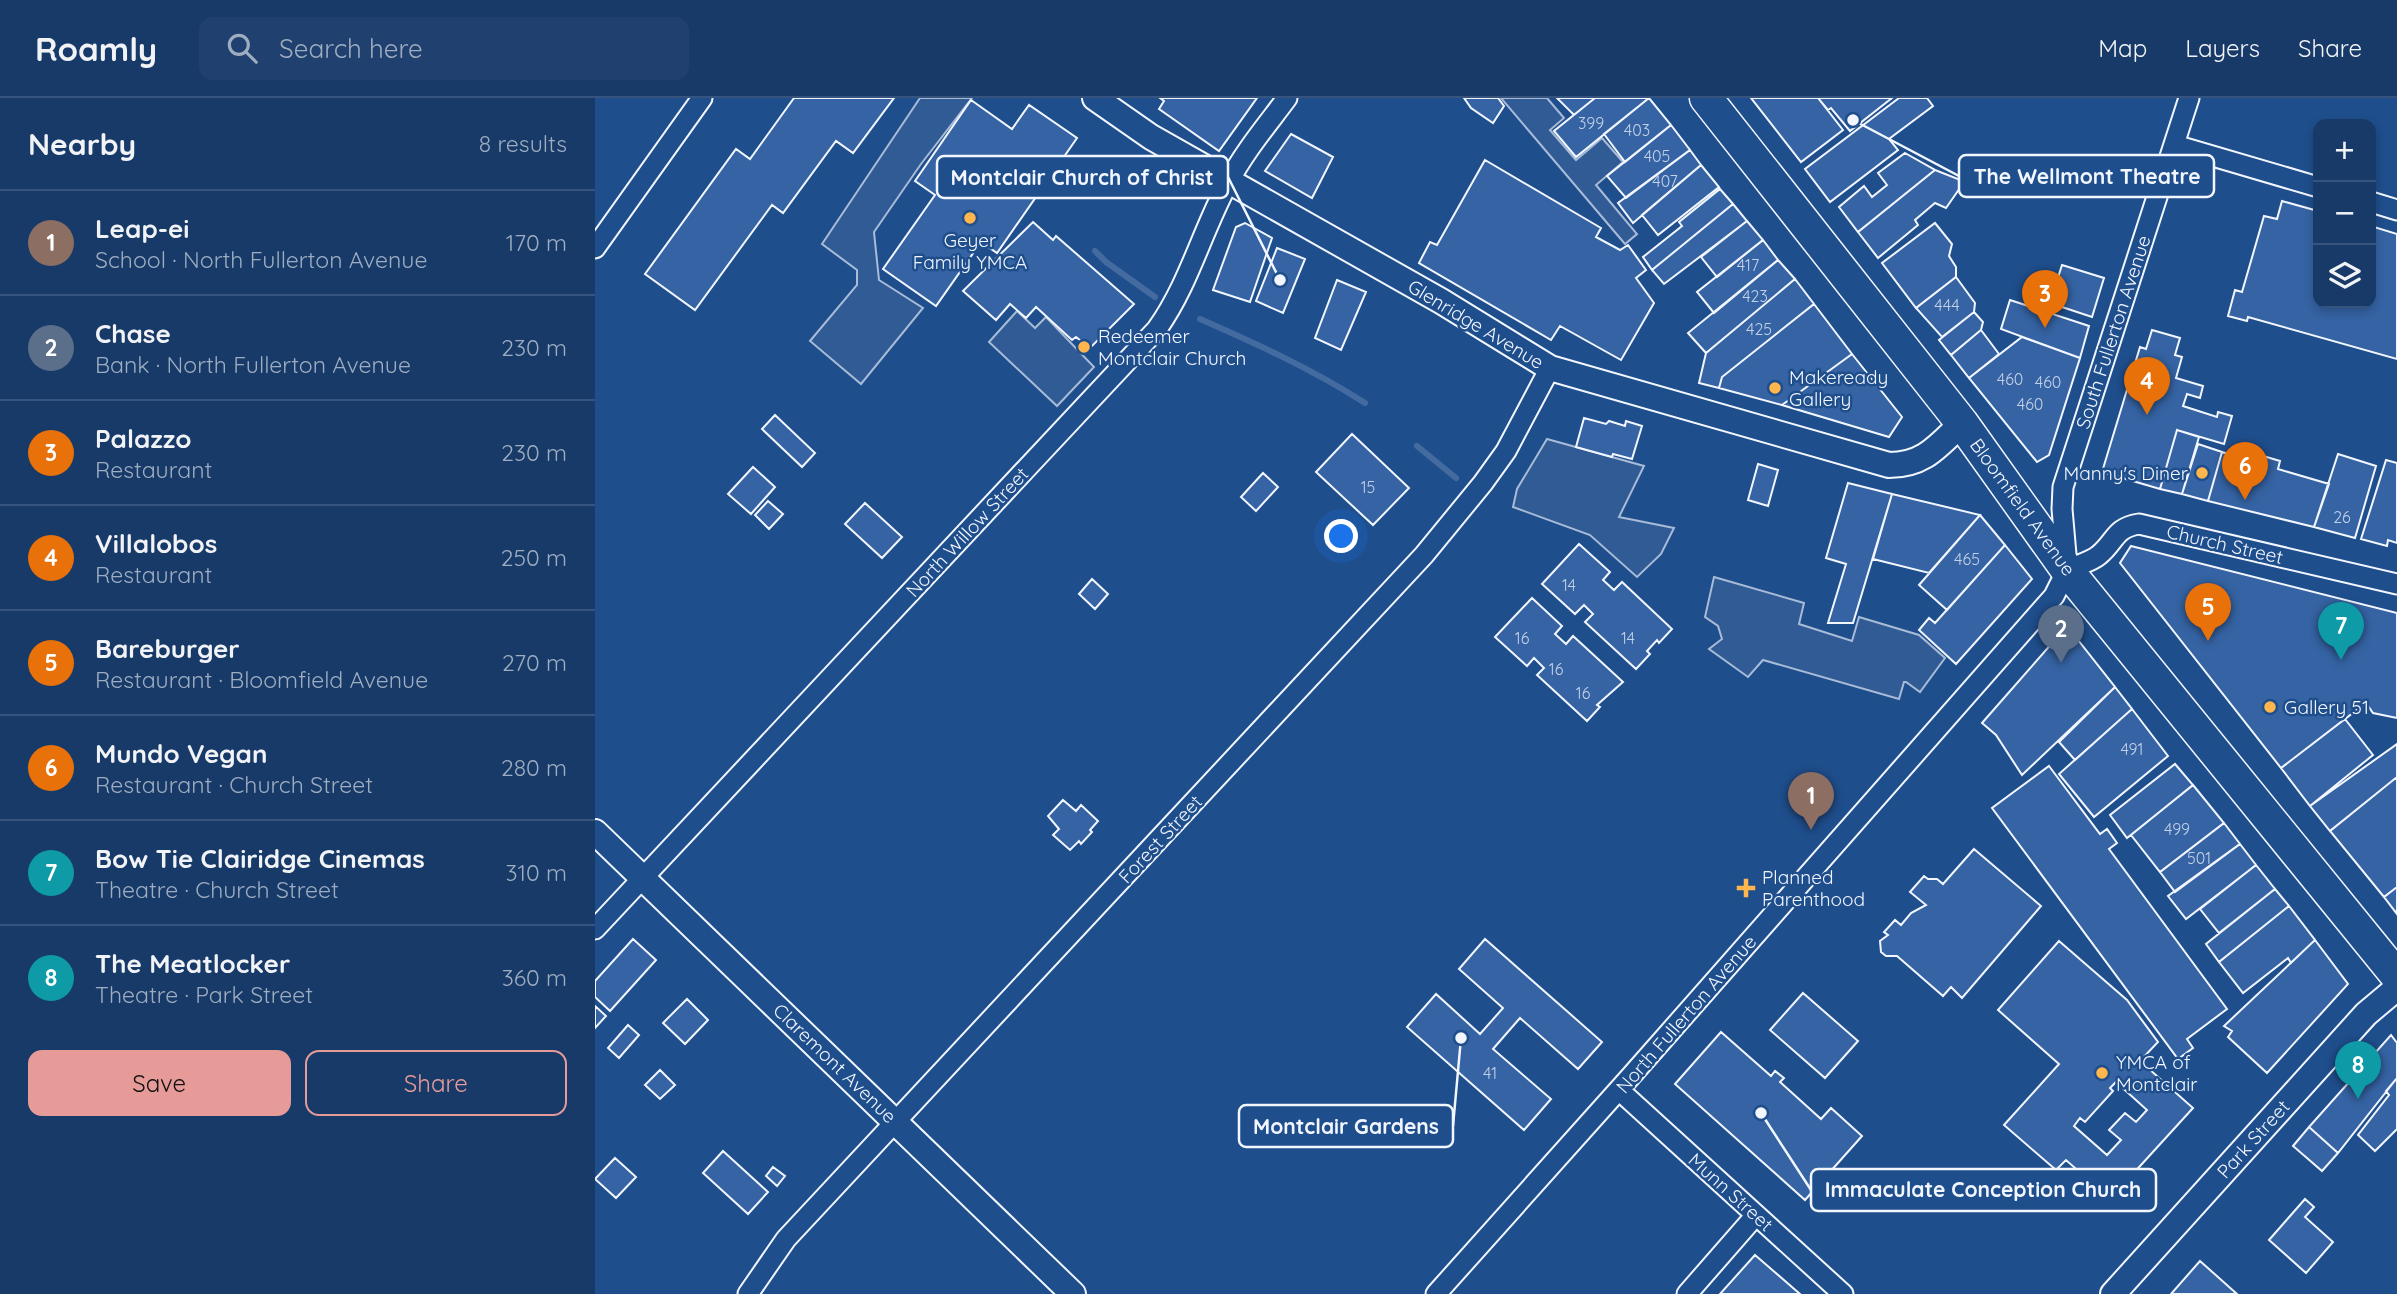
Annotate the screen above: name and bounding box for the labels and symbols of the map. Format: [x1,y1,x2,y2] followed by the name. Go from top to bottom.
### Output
[1578,113,1604,133] house number: 399
[1624,120,1650,140] house number: 403
[1644,146,1670,166] house number: 405
[1959,155,2214,197] callout: The Wellmont Theatre
[937,156,1228,198] callout: Montclair Church of Christ
[1973,163,2201,189] text: The Wellmont Theatre
[950,164,1214,190] text: Montclair Church of Christ
[1652,171,1678,191] house number: 407
[962,210,978,226] marker: Geyer Family YMCA
[913,228,1027,274] place label: Geyer Family YMCA
[2070,232,2156,432] street label: South Fullerton Avenue
[1737,255,1759,275] house number: 417
[2022,270,2068,328] pin: 3
[1404,274,1548,374] street label: Glenridge Avenue
[1742,286,1768,306] house number: 423
[1934,295,1960,315] house number: 444
[1746,319,1772,339] house number: 425
[1098,324,1246,370] place label: Redeemer Montclair Church
[1076,339,1092,355] marker: Redeemer Montclair Church
[2124,357,2170,415] pin: 4
[1789,365,1888,411] place label: Makeready Gallery
[1997,369,2023,389] house number: 460
[2035,372,2061,392] house number: 460
[1767,380,1783,396] marker: Makeready Gallery
[2017,394,2043,414] house number: 460
[1965,433,2081,581] street label: Bloomfield Avenue
[2222,442,2268,500] pin: 6
[2064,461,2189,485] place label: Manny's Diner
[901,462,1033,602] street label: North Willow Street
[2194,465,2210,481] marker: Manny's Diner
[1361,477,1375,497] house number: 15
[2333,507,2351,527] house number: 26
[1324,519,1358,553] your location
[2164,519,2286,569] street label: Church Street
[1954,549,1980,569] house number: 465
[1562,575,1576,595] house number: 14
[2185,583,2231,641] pin: 5
[2318,602,2364,660] pin: 7
[2038,605,2084,663] pin: 2
[1515,628,1530,648] house number: 16
[1621,628,1635,648] house number: 14
[1549,659,1564,679] house number: 16
[1576,683,1591,703] house number: 16
[2284,695,2369,719] place label: Gallery 51
[2262,699,2278,715] marker: Gallery 51
[2120,739,2144,759] house number: 491
[1788,772,1834,830] pin: 1
[1113,790,1207,888] street label: Forest Street
[2164,819,2190,839] house number: 499
[2187,848,2211,868] house number: 501
[1762,865,1865,911] place label: Planned Parenthood
[1736,878,1756,898] marker: Planned Parenthood
[1611,930,1761,1098] street label: North Fullerton Avenue
[768,998,902,1128] street label: Claremont Avenue
[2335,1041,2381,1099] pin: 8
[2116,1050,2198,1096] place label: YMCA of Montclair
[1483,1063,1497,1083] house number: 41
[2094,1065,2110,1081] marker: YMCA of Montclair
[2212,1095,2294,1183] street label: Park Street
[1239,1105,1453,1147] callout: Montclair Gardens
[1253,1113,1439,1139] text: Montclair Gardens
[1684,1148,1778,1236] street label: Munn Street
[1811,1169,2156,1211] callout: Immaculate Conception Church
[1825,1176,2141,1202] text: Immaculate Conception Church

